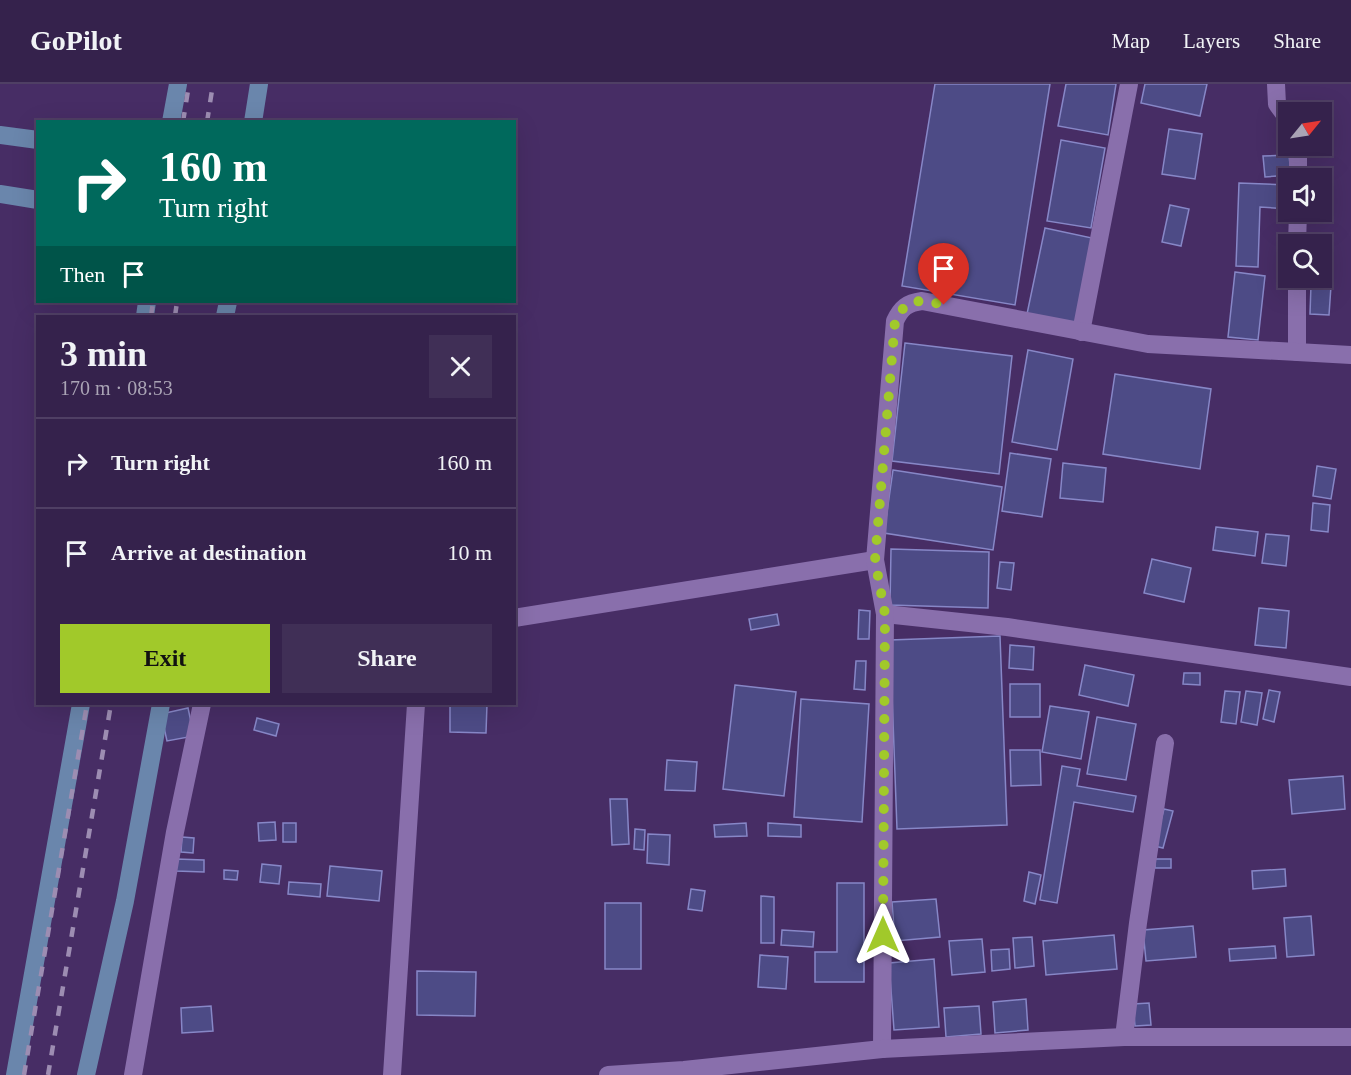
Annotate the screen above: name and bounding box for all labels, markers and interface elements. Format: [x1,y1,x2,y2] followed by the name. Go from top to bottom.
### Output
[30,25,122,56] text: GoPilot
[1112,29,1150,53] text: Map
[1183,29,1240,53] text: Layers
[1273,29,1321,53] text: Share
[1278,102,1332,156] north arrow
[1278,102,1332,288] map controls
[60,144,138,222] icon: right
[159,144,268,190] text: 160 m
[1278,168,1332,222] button: sound
[159,193,268,223] text: Turn right
[1278,234,1332,288] button: search
[918,243,969,305] pin
[927,252,960,285] icon: arrive
[117,258,150,291] icon: arrive
[60,262,105,287] text: Then
[60,334,147,374] text: 3 min
[429,335,492,398] button: close
[60,377,173,399] text: 170 m · 08:53
[60,447,93,480] icon: right
[111,450,210,475] text: Turn right
[436,450,492,475] text: 160 m
[60,537,93,570] icon: arrive
[111,540,307,565] text: Arrive at destination
[447,540,492,565] text: 10 m
[60,624,270,693] button: Exit
[282,624,492,693] button: Share
[851,903,915,967] position arrow

